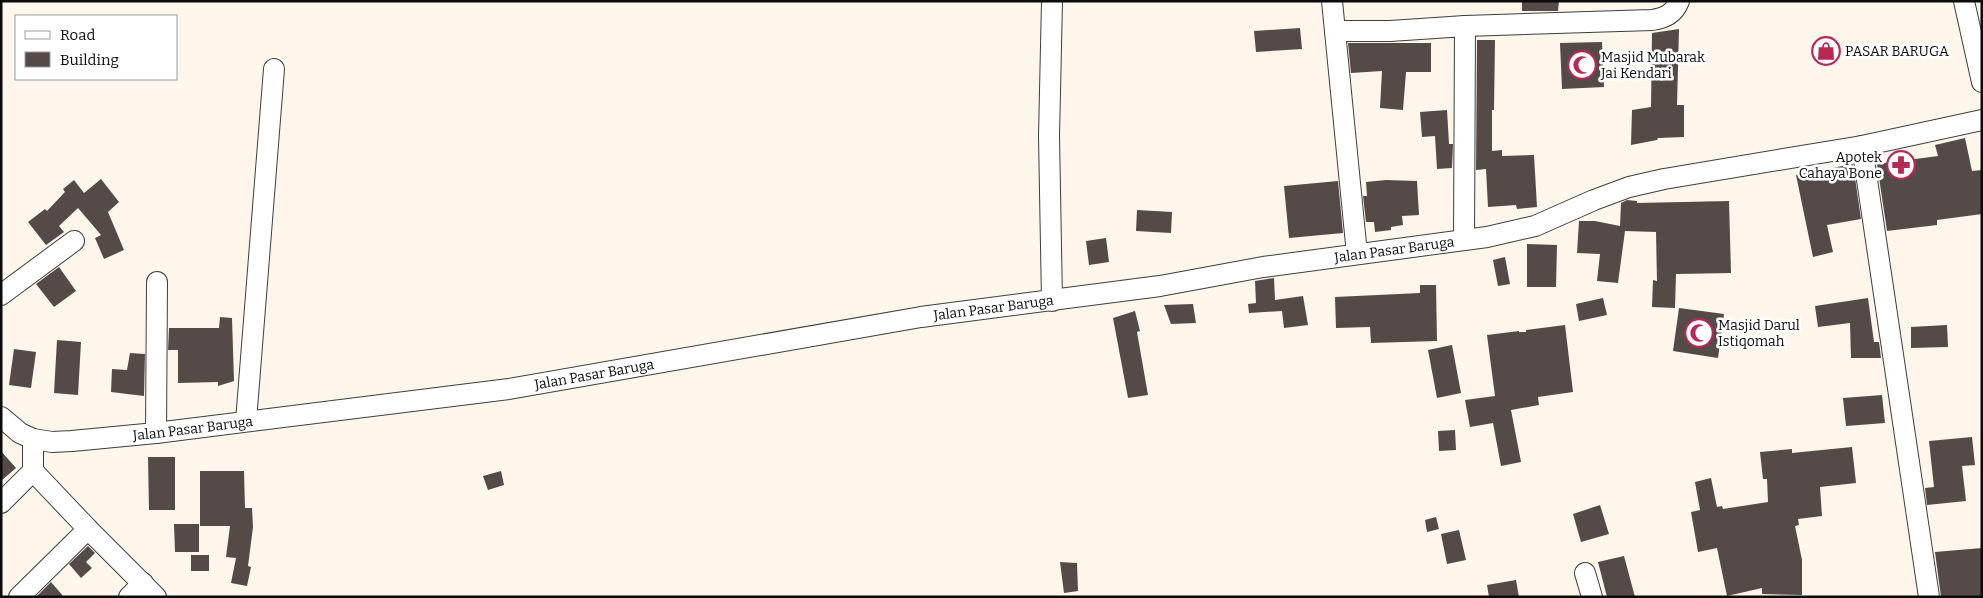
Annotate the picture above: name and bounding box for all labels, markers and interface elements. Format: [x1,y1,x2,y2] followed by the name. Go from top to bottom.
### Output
[15,15,178,80] legend
[60,26,95,44] text: Road
[1811,36,1841,66] shop icon: PASAR BARUGA
[1845,43,1949,60] place label: PASAR BARUGA
[1600,49,1705,82] place label: Masjid Mubarak Jai Kendari
[1567,50,1597,80] mosque icon: Masjid Mubarak Jai Kendari
[60,51,119,69] text: Building
[1799,149,1882,182] place label: Apotek Cahaya Bone
[1886,150,1916,180] pharmacy icon: Apotek Cahaya Bone
[1332,233,1456,266] street label: Jalan Pasar Baruga
[932,291,1055,324] street label: Jalan Pasar Baruga
[1718,317,1800,350] place label: Masjid Darul Istiqomah
[1684,318,1714,348] mosque icon: Masjid Darul Istiqomah
[532,355,655,393] street label: Jalan Pasar Baruga
[131,412,254,444] street label: Jalan Pasar Baruga

